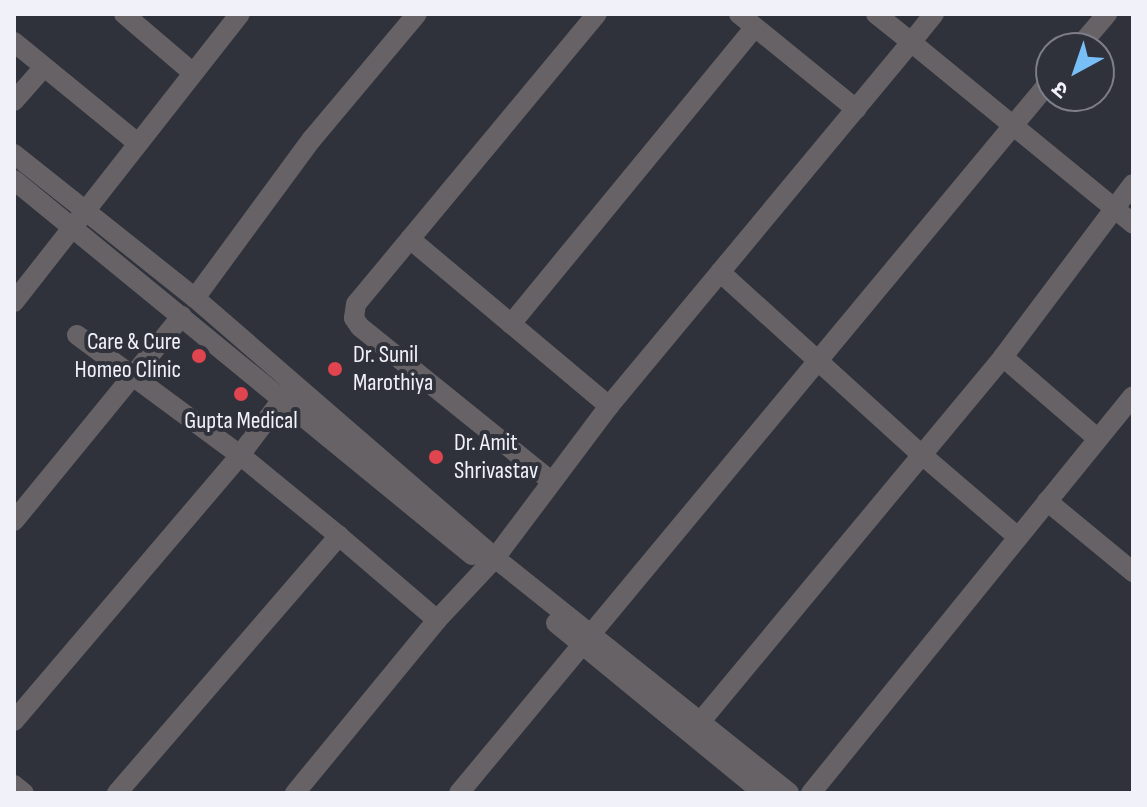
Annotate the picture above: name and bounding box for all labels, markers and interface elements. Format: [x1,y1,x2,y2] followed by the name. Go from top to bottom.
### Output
[1035,32,1115,112] north arrow
[1047,75,1074,104] text: उ
[75,328,181,384] place label: Care & Cure Homeo Clinic
[353,341,433,397] place label: Dr. Sunil Marothiya
[188,345,210,367] marker: Care & Cure Homeo Clinic
[324,358,346,380] marker: Dr. Sunil Marothiya
[232,385,250,403] marker: Gupta Medical
[184,407,298,435] place label: Gupta Medical
[454,429,538,485] place label: Dr. Amit Shrivastav
[425,446,447,468] marker: Dr. Amit Shrivastav

